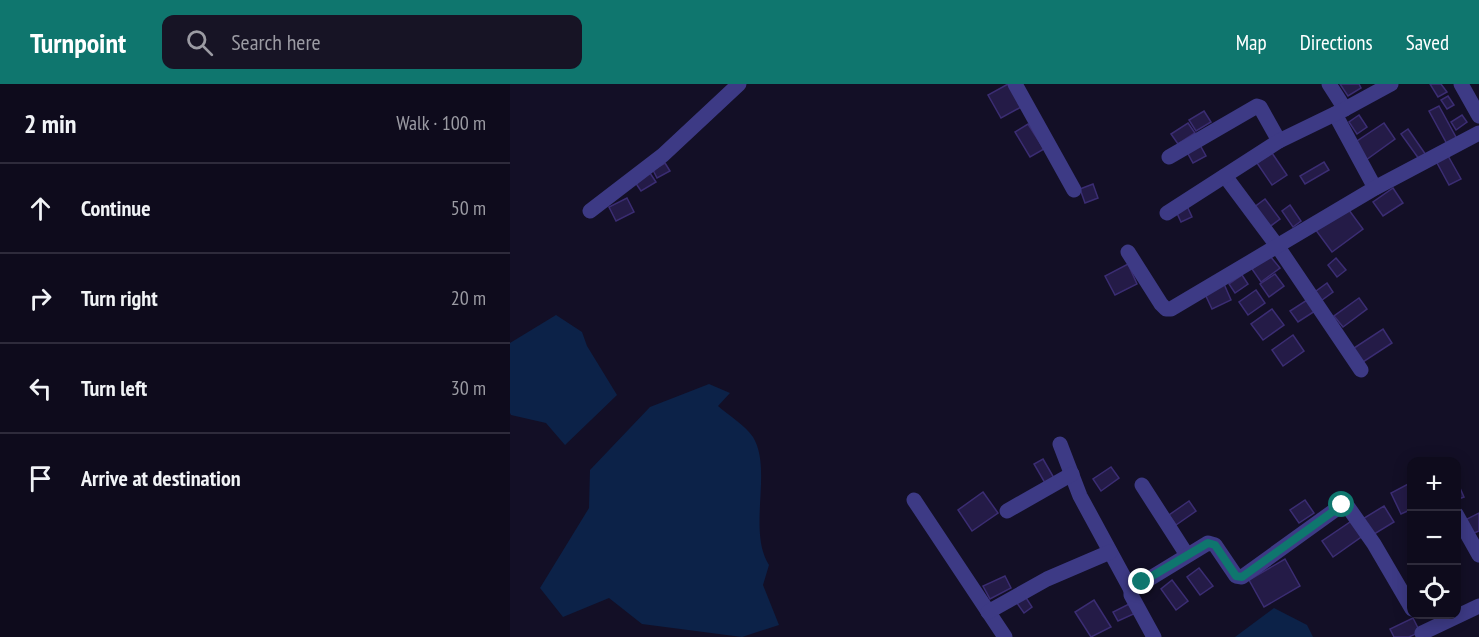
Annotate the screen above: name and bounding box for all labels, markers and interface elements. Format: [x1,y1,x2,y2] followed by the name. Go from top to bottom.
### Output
[162,15,582,69] search box
[30,24,126,61] text: Turnpoint
[183,26,216,59] icon: search
[231,28,321,56] text: Search here
[1236,29,1267,56] text: Map
[1300,29,1373,56] text: Directions
[1406,29,1449,56] text: Saved
[24,107,77,140] text: 2 min
[396,110,486,136] text: Walk · 100 m
[24,192,57,225] icon: ahead
[81,194,151,222] text: Continue
[451,195,486,221] text: 50 m
[24,282,57,315] icon: right
[81,284,158,312] text: Turn right
[451,285,486,311] text: 20 m
[24,372,57,405] icon: left
[81,374,147,402] text: Turn left
[451,375,486,401] text: 30 m
[1407,457,1461,619] map controls
[1407,457,1461,511] button: +
[24,462,57,495] icon: arrive
[81,464,241,492] text: Arrive at destination
[1328,491,1354,517] route start
[1407,511,1461,565] button: −
[1407,565,1461,619] button: locate
[1128,568,1154,594] route end

